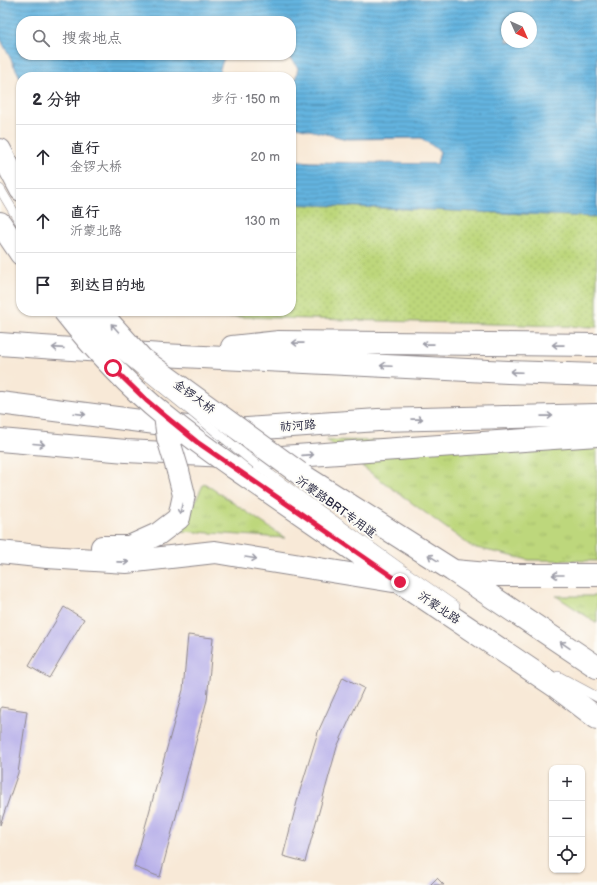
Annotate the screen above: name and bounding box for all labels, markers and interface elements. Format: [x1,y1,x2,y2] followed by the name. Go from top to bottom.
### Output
[501,12,537,48] north arrow
[16,16,296,60] search box
[30,27,52,49] icon: search
[62,29,122,48] text: 搜索地点
[32,90,81,110] text: 2 分钟
[211,91,280,107] text: 步行 · 150 m
[70,139,100,158] text: 直行
[32,146,54,168] icon: ahead
[250,149,280,165] text: 20 m
[70,159,122,175] text: 金锣大桥
[70,203,100,222] text: 直行
[32,210,54,232] icon: ahead
[245,213,280,229] text: 130 m
[70,223,122,239] text: 沂蒙北路
[32,274,54,296] icon: arrive
[70,276,145,295] text: 到达目的地
[110,323,119,334] one-way arrow
[292,339,305,347] one-way arrow
[422,340,435,348] one-way arrow
[552,341,565,349] one-way arrow
[52,345,65,352] one-way arrow
[104,359,122,377] route start
[380,362,393,369] one-way arrow
[510,369,523,376] one-way arrow
[170,377,219,418] street label: 金锣大桥
[73,410,86,418] one-way arrow
[540,413,553,420] one-way arrow
[410,415,423,423] one-way arrow
[280,417,316,435] street label: 祊河路
[32,440,45,447] one-way arrow
[301,452,314,459] one-way arrow
[293,473,379,541] street label: 沂蒙路BRT专用道
[176,502,184,515] one-way arrow
[245,554,258,562] one-way arrow
[427,554,439,562] one-way arrow
[116,558,129,566] one-way arrow
[552,571,565,579] one-way arrow
[391,573,409,591] route end
[415,588,463,628] street label: 沂蒙北路
[559,641,570,649] one-way arrow
[549,765,585,873] map controls
[549,765,585,801] button: +
[549,801,585,837] button: −
[549,837,585,873] button: locate

